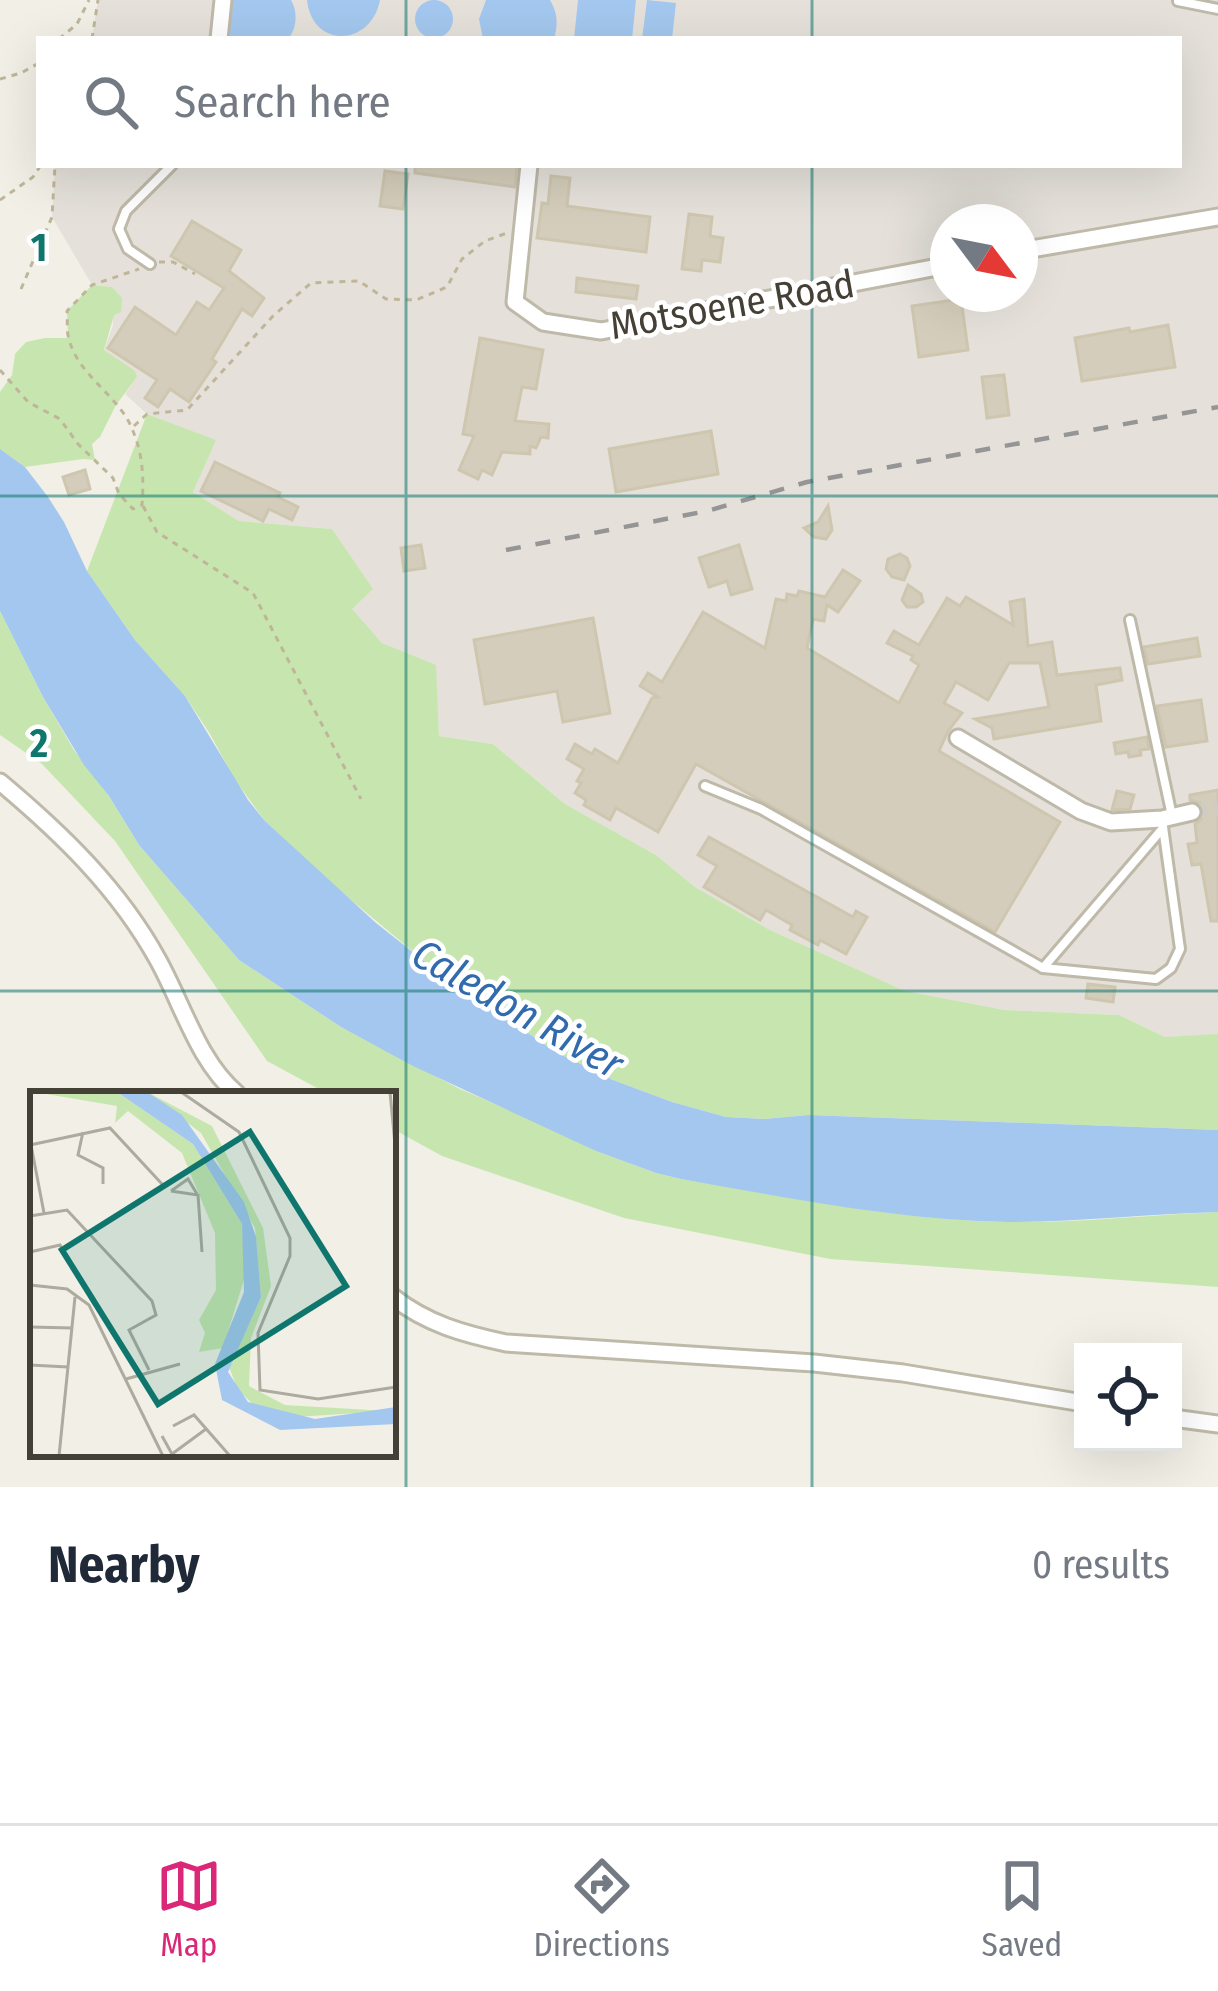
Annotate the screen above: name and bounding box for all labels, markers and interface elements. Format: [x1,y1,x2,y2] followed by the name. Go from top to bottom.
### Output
[36,36,1182,168] search box
[78,69,144,135] icon: search
[174,75,391,129] text: Search here
[930,204,1038,312] north arrow
[31,225,47,271] text: 1
[606,261,858,349] street label: Motsoene Road
[29,721,48,767] text: 2
[403,928,633,1090] water label: Caledon River
[30,1091,396,1457] inset map
[1074,1343,1182,1451] map controls
[1074,1343,1182,1451] button: locate
[48,1534,200,1596] text: Nearby
[1032,1542,1170,1588] text: 0 results
[156,1853,222,1965] tab: Map
[533,1853,670,1965] tab: Directions
[982,1853,1062,1965] tab: Saved

